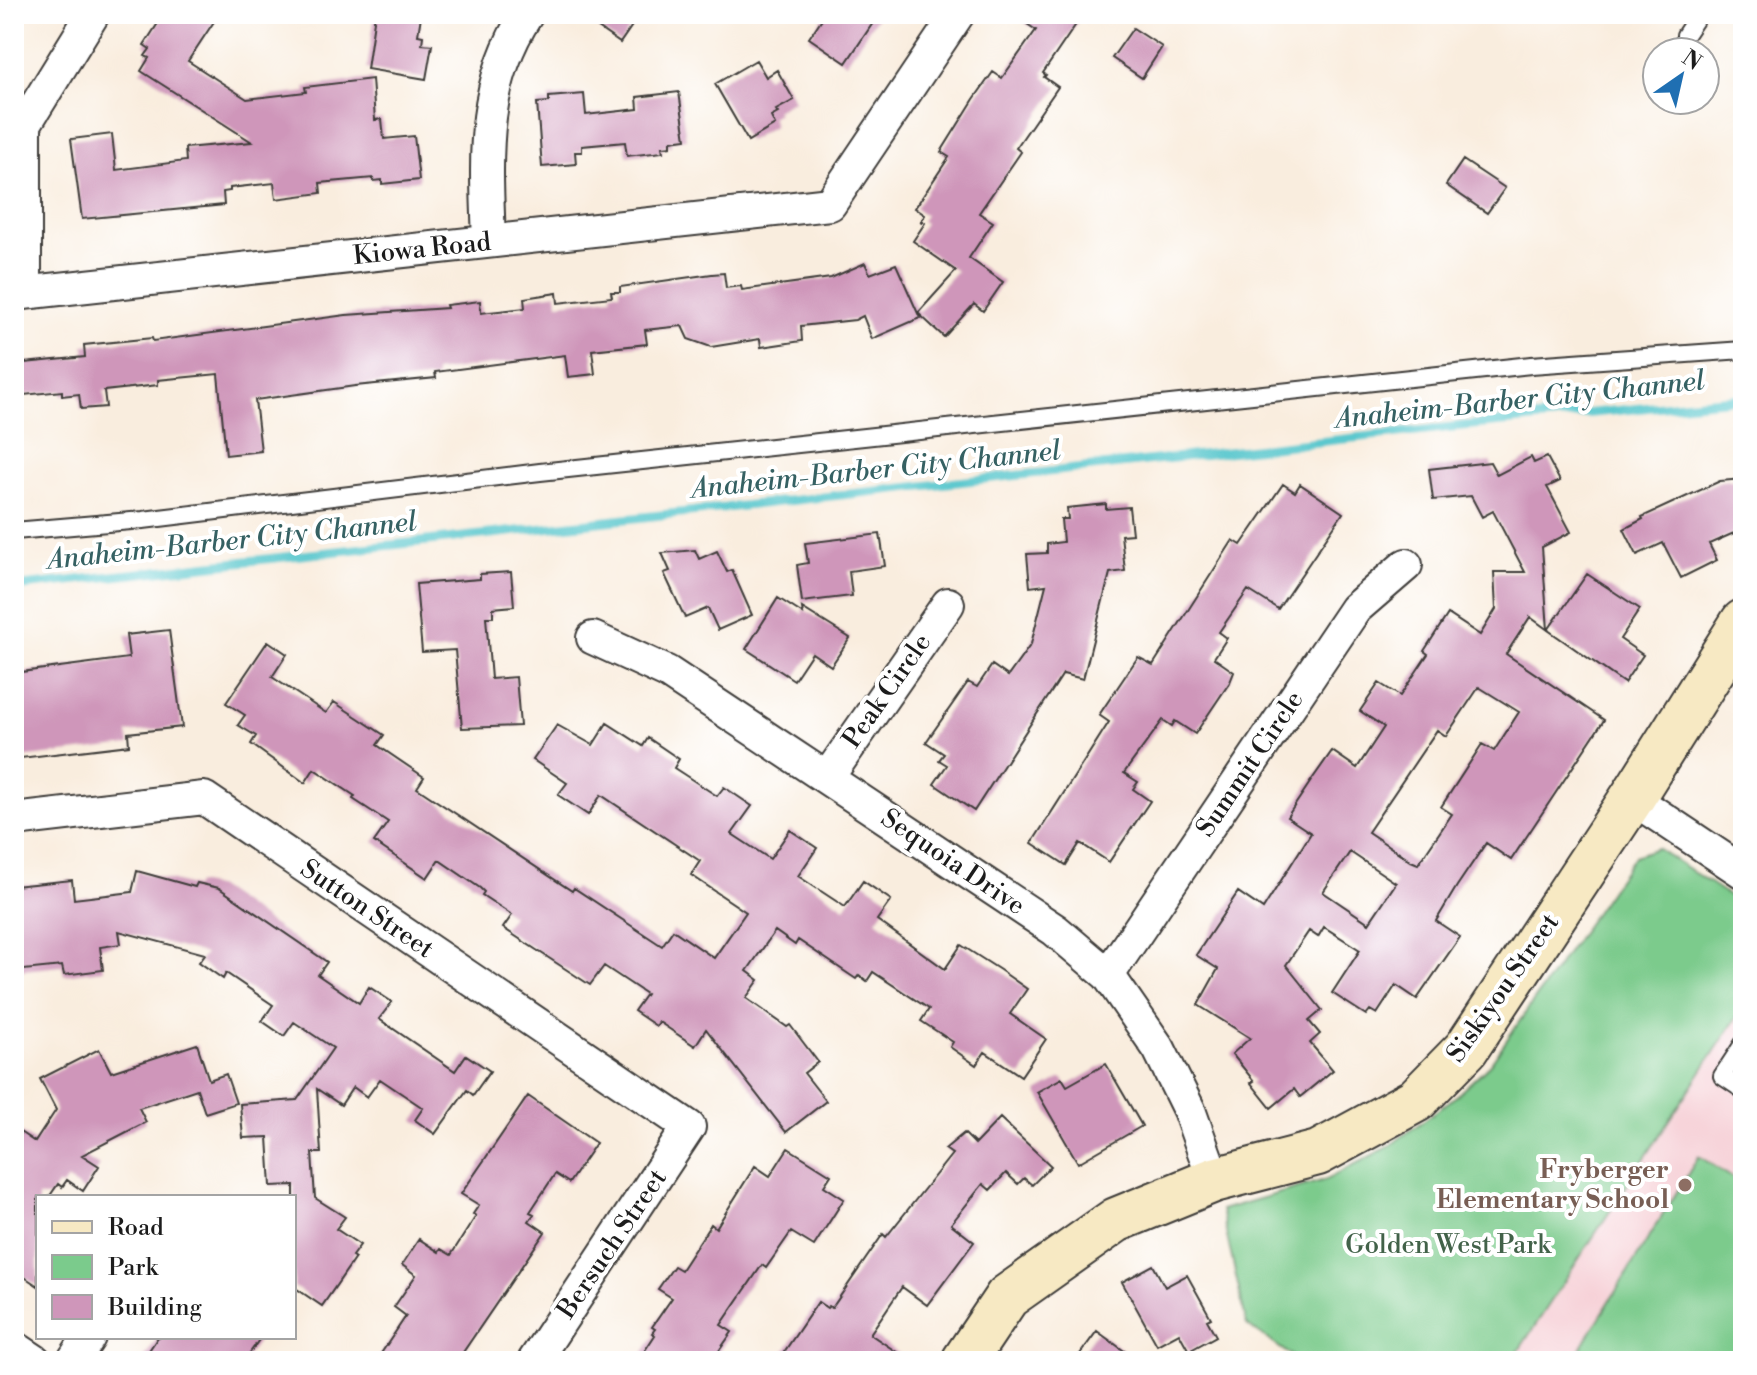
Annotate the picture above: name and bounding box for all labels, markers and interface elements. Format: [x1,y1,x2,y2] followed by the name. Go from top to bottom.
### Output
[1641,36,1721,116] north arrow
[1677,45,1707,77] text: N
[351,226,493,272] street label: Kiowa Road
[1331,363,1706,437] water label: Anaheim-Barber City Channel
[687,433,1062,507] water label: Anaheim-Barber City Channel
[43,504,418,578] water label: Anaheim-Barber City Channel
[836,628,938,754] street label: Peak Circle
[1189,685,1311,843] street label: Summit Circle
[875,802,1031,922] street label: Sequoia Drive
[294,853,440,965] street label: Sutton Street
[1440,907,1566,1069] street label: Siskiyou Street
[1436,1154,1669,1216] place label: Fryberger Elementary School
[550,1163,674,1326] street label: Bersuch Street
[1676,1176,1694,1194] marker: Fryberger Elementary School
[36,1195,296,1339] legend
[108,1213,164,1243] text: Road
[1345,1229,1552,1261] park label: Golden West Park
[108,1253,159,1283] text: Park
[107,1293,202,1323] text: Building

